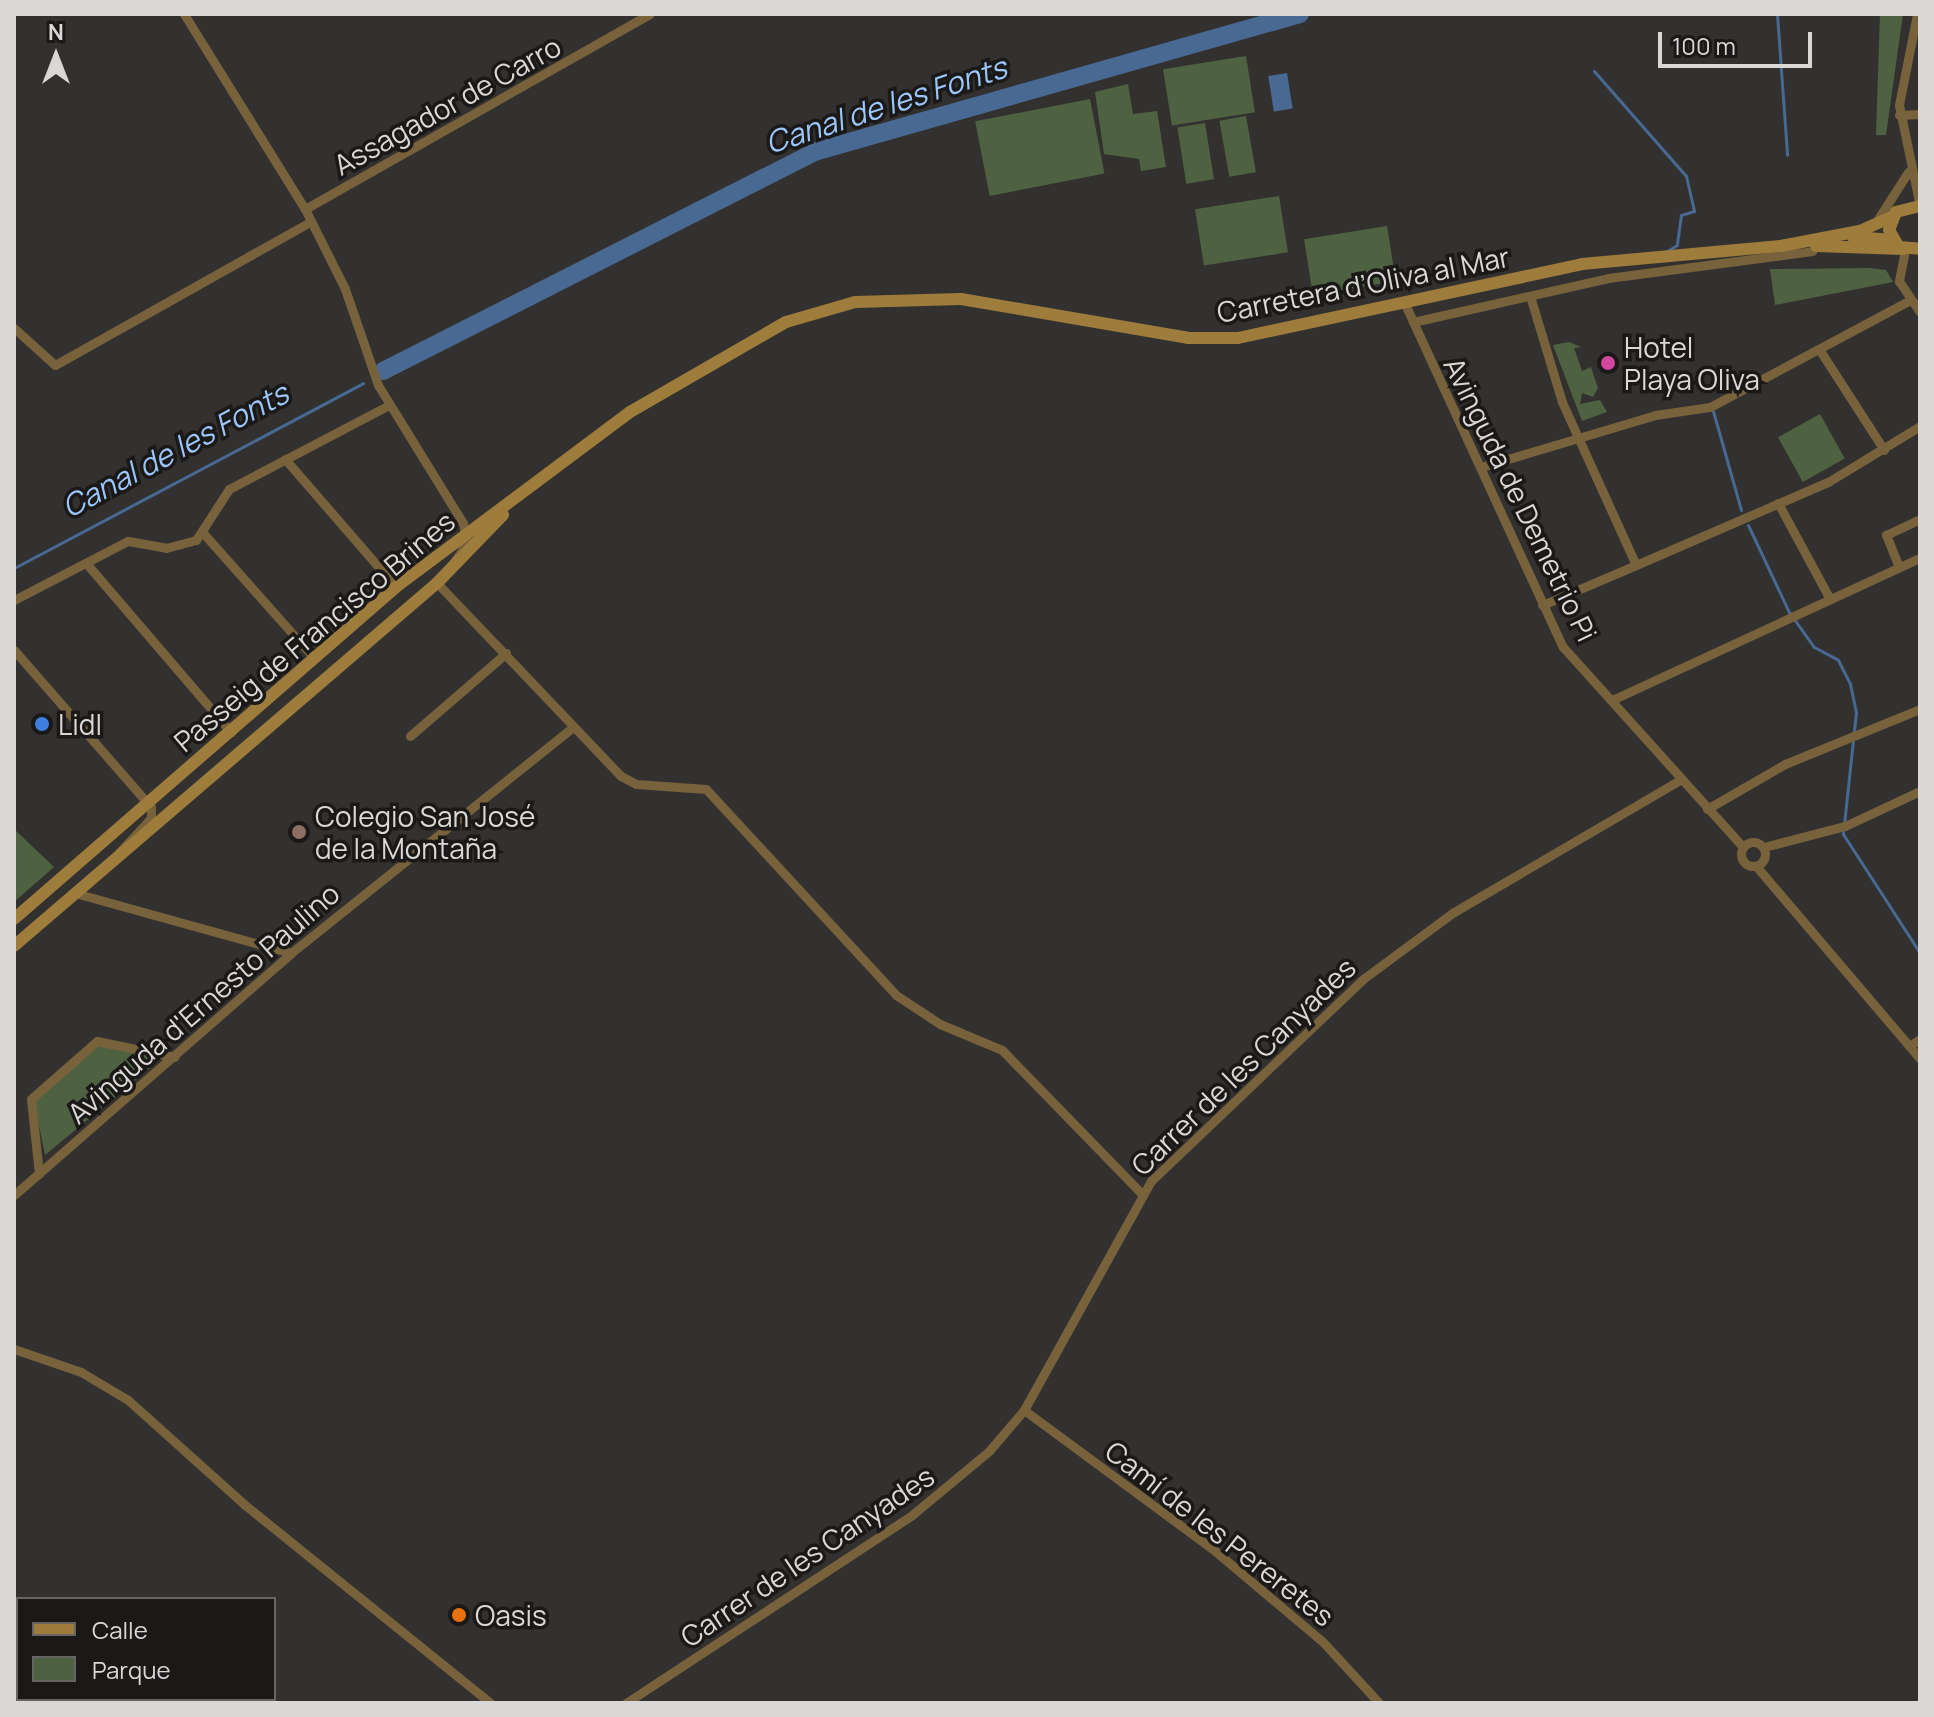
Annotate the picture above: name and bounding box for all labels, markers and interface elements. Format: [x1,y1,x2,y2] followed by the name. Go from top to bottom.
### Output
[16,16,96,96] north arrow
[1662,16,1816,66] scale bar
[48,17,64,47] text: N
[328,29,566,181] street label: Assagador de Carro
[1672,29,1736,62] text: 100 m
[761,49,1011,161] water label: Canal de les Fonts
[1214,239,1512,329] street label: Carretera d’Oliva al Mar
[1624,330,1760,396] place label: Hotel Playa Oliva
[1438,352,1604,646] street label: Avinguda de Demetrio Pi
[1599,354,1617,372] marker: Hotel Playa Oliva
[56,375,294,525] water label: Canal de les Fonts
[167,504,461,758] street label: Passeig de Francisco Brines
[58,707,102,741] place label: Lidl
[33,715,51,733] marker: Lidl
[315,799,535,865] place label: Colegio San José de la Montaña
[290,823,308,841] marker: Colegio San José de la Montaña
[60,876,346,1130] street label: Avinguda d'Ernesto Paulino
[1124,950,1362,1182] street label: Carrer de les Canyades
[1099,1433,1341,1633] street label: Camí de les Pereretes
[674,1459,940,1653] street label: Carrer de les Canyades
[16,1597,276,1701] legend
[475,1598,547,1632] place label: Oasis
[450,1606,468,1624] marker: Oasis
[92,1613,148,1646] text: Calle
[92,1653,170,1686] text: Parque

